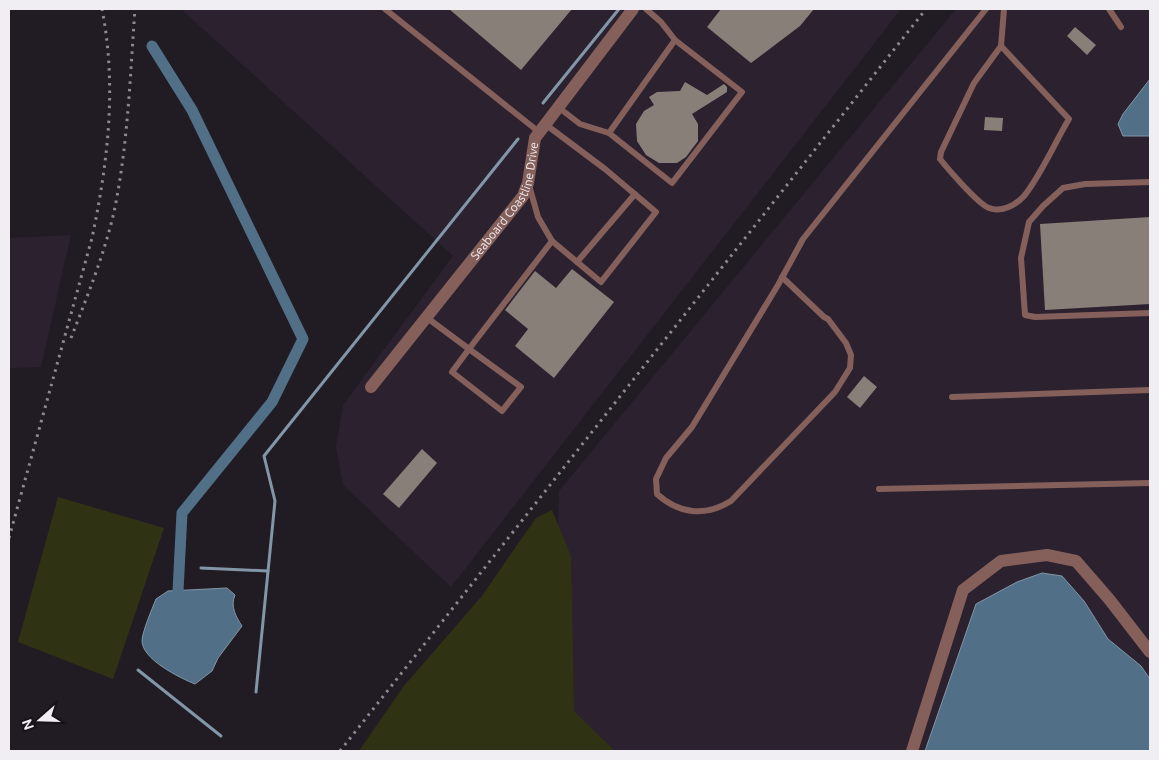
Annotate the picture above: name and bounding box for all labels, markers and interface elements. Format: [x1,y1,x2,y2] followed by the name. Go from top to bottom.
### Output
[468,141,540,262] street label: Seaboard Coastline Drive
[15,695,65,745] north arrow
[18,717,37,732] text: N

